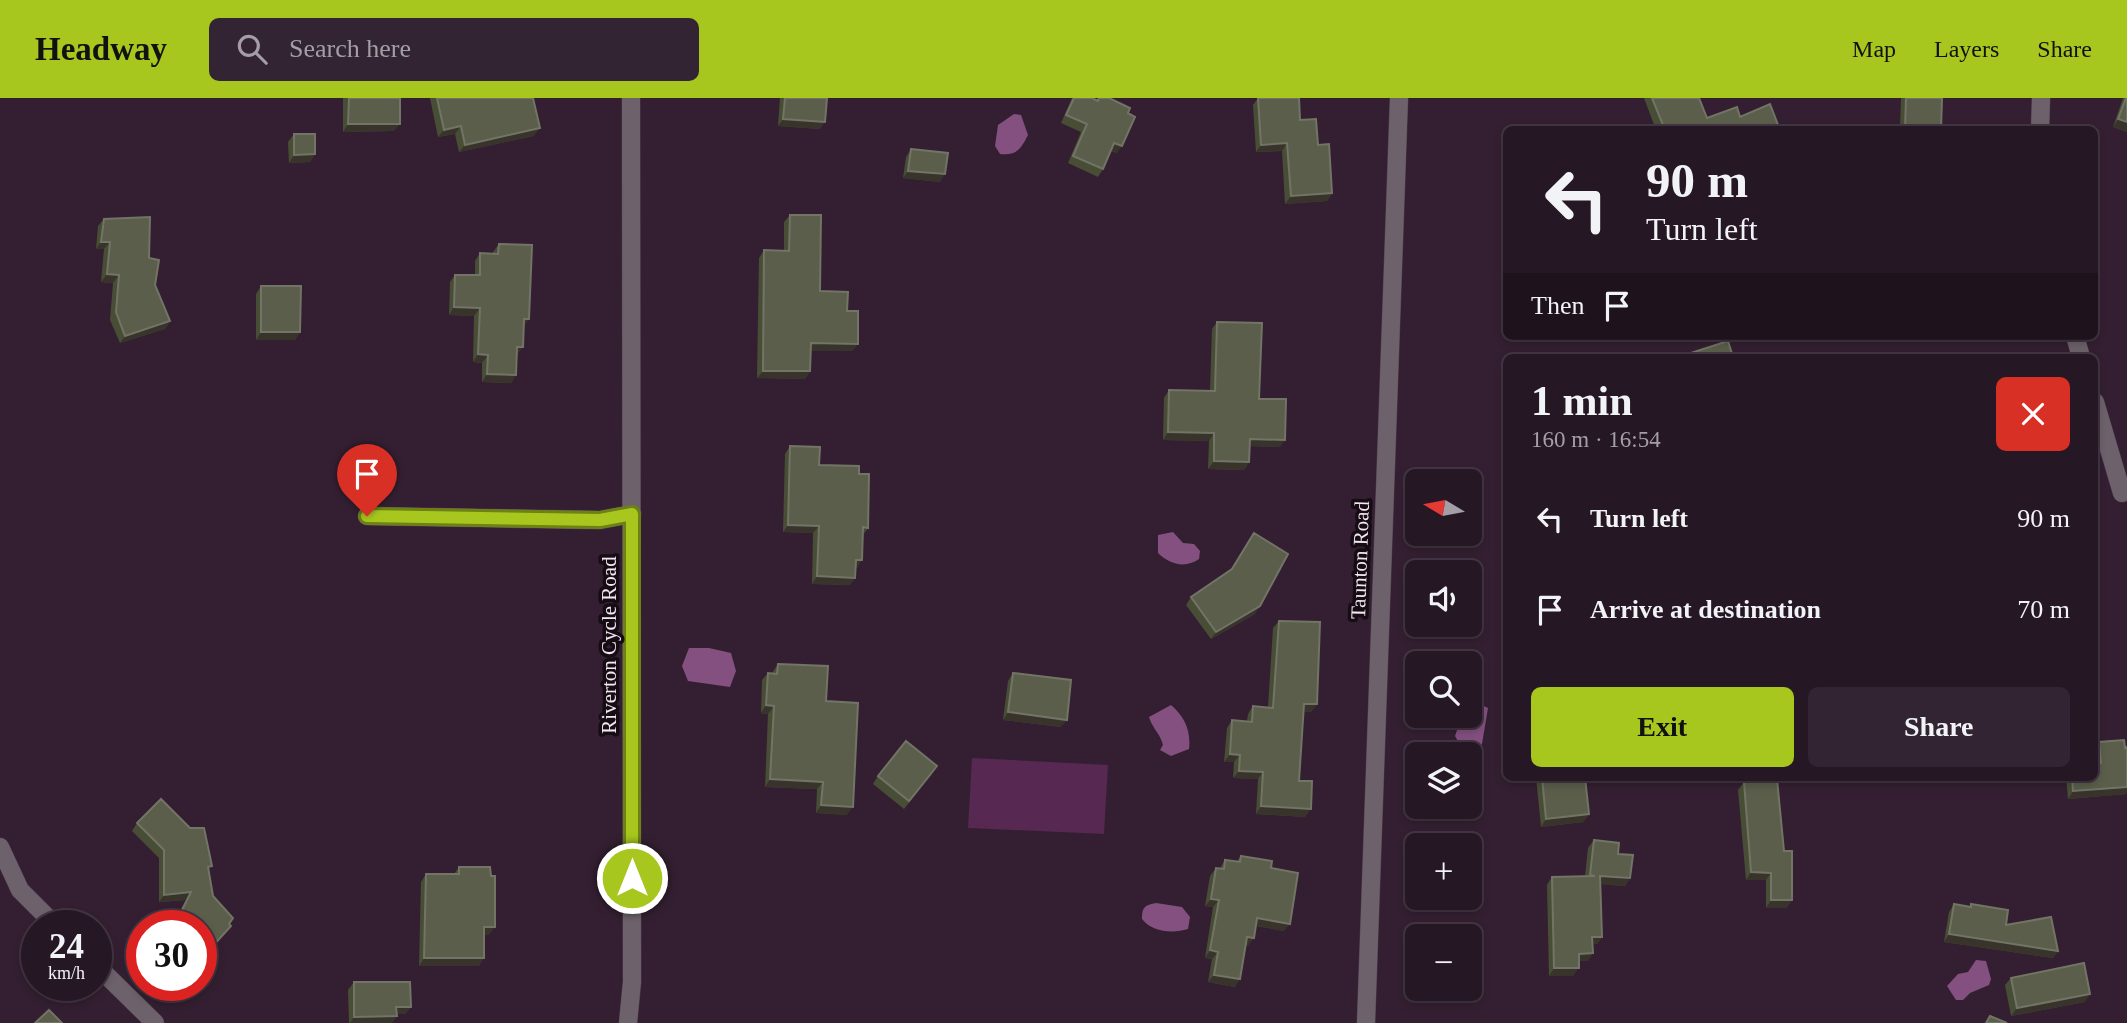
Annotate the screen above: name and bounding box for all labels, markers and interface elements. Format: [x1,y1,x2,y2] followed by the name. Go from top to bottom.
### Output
[209,18,699,81] search box
[233,30,271,68] icon: search
[35,31,167,67] text: Headway
[289,34,411,63] text: Search here
[1852,36,1896,62] text: Map
[1934,36,1999,62] text: Layers
[2037,36,2092,62] text: Share
[1646,153,1748,208] text: 90 m
[1531,154,1622,245] icon: left
[1646,211,1758,247] text: Turn left
[1598,287,1636,325] icon: arrive
[1531,291,1584,320] text: Then
[1996,377,2070,451] button: close
[1531,378,1633,424] text: 1 min
[1531,427,1661,452] text: 160 m · 16:54
[337,444,397,516] pin
[348,455,386,493] icon: arrive
[1405,469,1482,546] north arrow
[1405,469,1482,1001] map controls
[1346,500,1374,619] street label: Taunton Road
[1531,500,1569,538] icon: left
[1590,504,1688,533] text: Turn left
[2017,504,2070,533] text: 90 m
[597,556,621,734] street label: Riverton Cycle Road
[1405,560,1482,637] button: sound
[1531,591,1569,629] icon: arrive
[1590,595,1821,624] text: Arrive at destination
[2017,595,2070,624] text: 70 m
[1405,651,1482,728] button: search
[1531,687,1794,767] button: Exit
[1808,687,2070,767] button: Share
[1405,742,1482,819] button: layers
[1405,833,1482,910] button: +
[595,841,669,915] position arrow
[126,910,217,1001] speed limit sign: 30
[1405,924,1482,1001] button: −
[49,927,84,966] text: 24
[48,963,85,983] text: km/h

